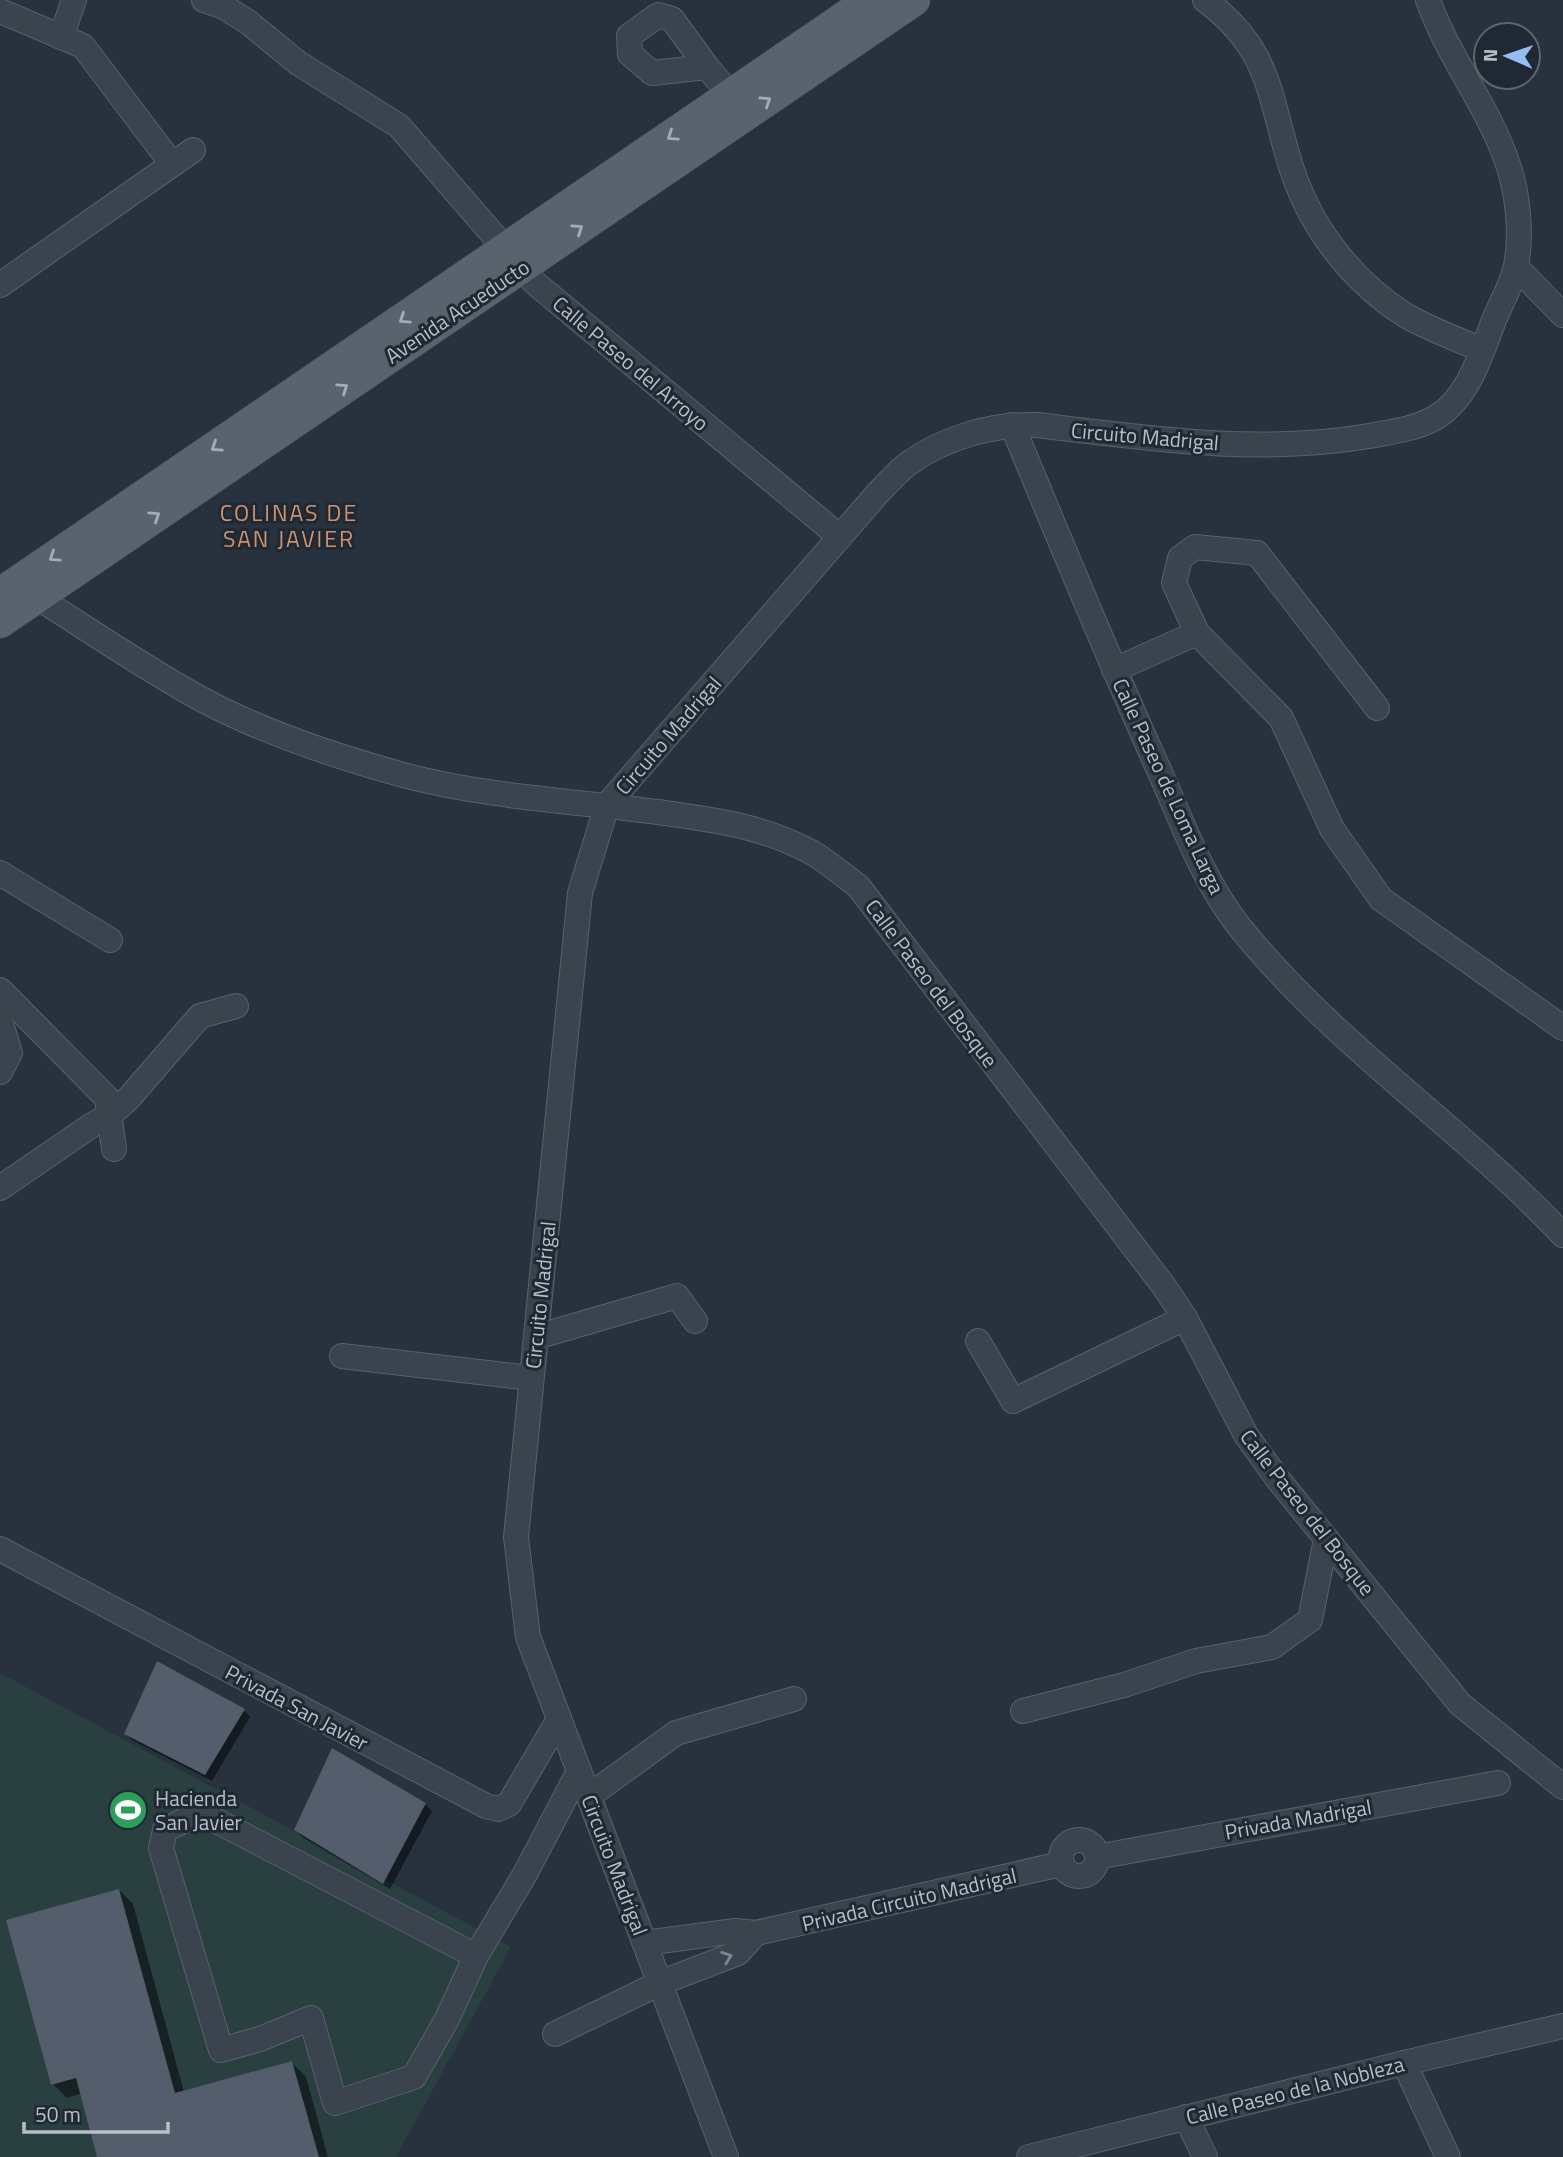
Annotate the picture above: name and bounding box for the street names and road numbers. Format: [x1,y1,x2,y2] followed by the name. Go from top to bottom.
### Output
[378,251,536,371] street label: Avenida Acueducto
[546,288,716,438] street label: Calle Paseo del Arroyo
[1070,414,1220,458] street label: Circuito Madrigal
[607,669,729,801] street label: Circuito Madrigal
[1105,673,1233,900] street label: Calle Paseo de Loma Larga
[858,892,1006,1074] street label: Calle Paseo del Bosque
[516,1220,564,1370] street label: Circuito Madrigal
[1233,1422,1383,1602] street label: Calle Paseo del Bosque
[220,1656,374,1758] street label: Privada San Javier
[573,1790,657,1940] street label: Circuito Madrigal
[1222,1790,1374,1848] street label: Privada Madrigal
[799,1859,1019,1939] street label: Privada Circuito Madrigal
[1183,2047,1408,2133] street label: Calle Paseo de la Nobleza

